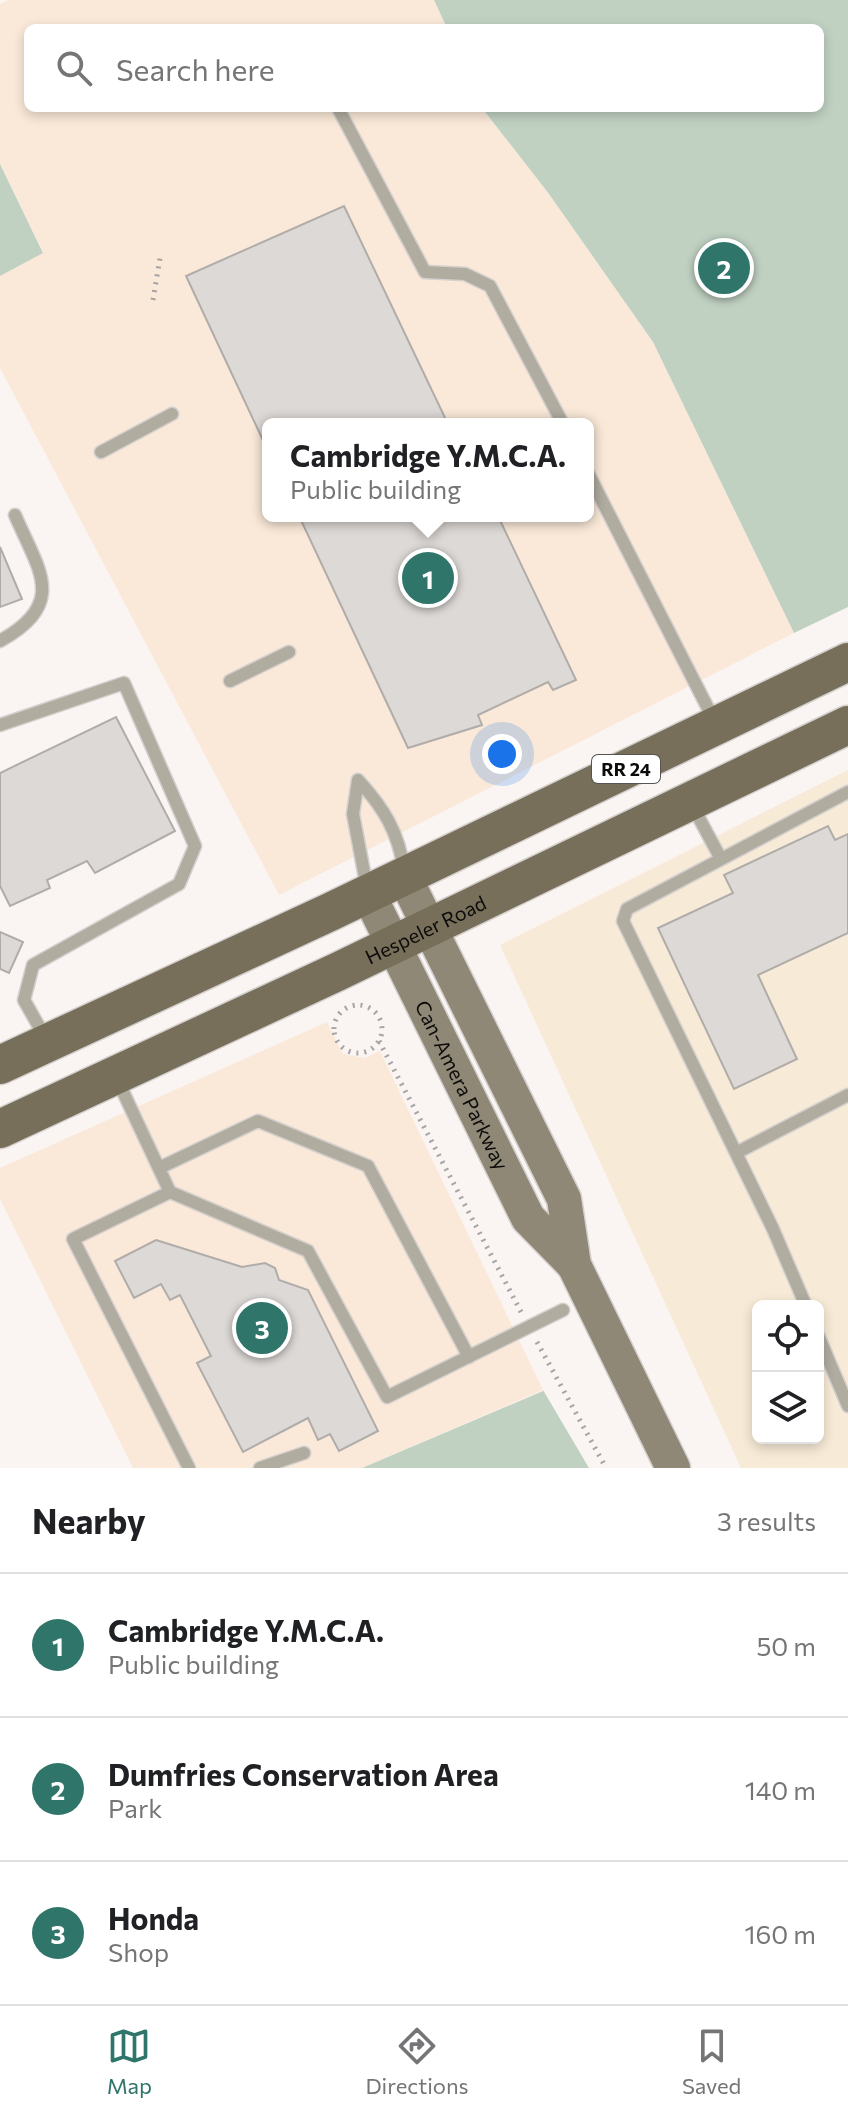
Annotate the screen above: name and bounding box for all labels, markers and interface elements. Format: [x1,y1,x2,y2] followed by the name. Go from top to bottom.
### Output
[24,24,824,112] search box
[52,46,96,90] icon: search
[116,50,275,87] text: Search here
[698,238,750,298] pin: 2
[262,418,594,522] popup
[290,436,566,473] text: Cambridge Y.M.C.A.
[290,473,461,504] text: Public building
[402,548,454,608] pin: 1
[482,734,522,774] your location
[592,755,660,783] road number: RR 24
[361,890,490,969] street label: Hespeler Road
[411,996,514,1174] street label: Can-Amera Parkway
[236,1298,288,1358] pin: 3
[752,1300,824,1444] map controls
[752,1300,824,1372] button: locate
[752,1372,824,1444] button: layers
[32,1499,146,1541] text: Nearby
[717,1505,816,1536] text: 3 results
[108,1611,384,1648] text: Cambridge Y.M.C.A.
[52,1630,64,1661] text: 1
[756,1630,816,1661] text: 50 m
[108,1648,279,1679] text: Public building
[108,1755,499,1792] text: Dumfries Conservation Area
[51,1774,65,1805] text: 2
[745,1774,816,1805] text: 140 m
[108,1792,162,1823] text: Park
[108,1899,199,1936] text: Honda
[50,1918,66,1949] text: 3
[744,1918,816,1949] text: 160 m
[108,1936,169,1967] text: Shop
[107,2024,152,2099] tab: Map
[365,2024,469,2099] tab: Directions
[682,2024,741,2099] tab: Saved

